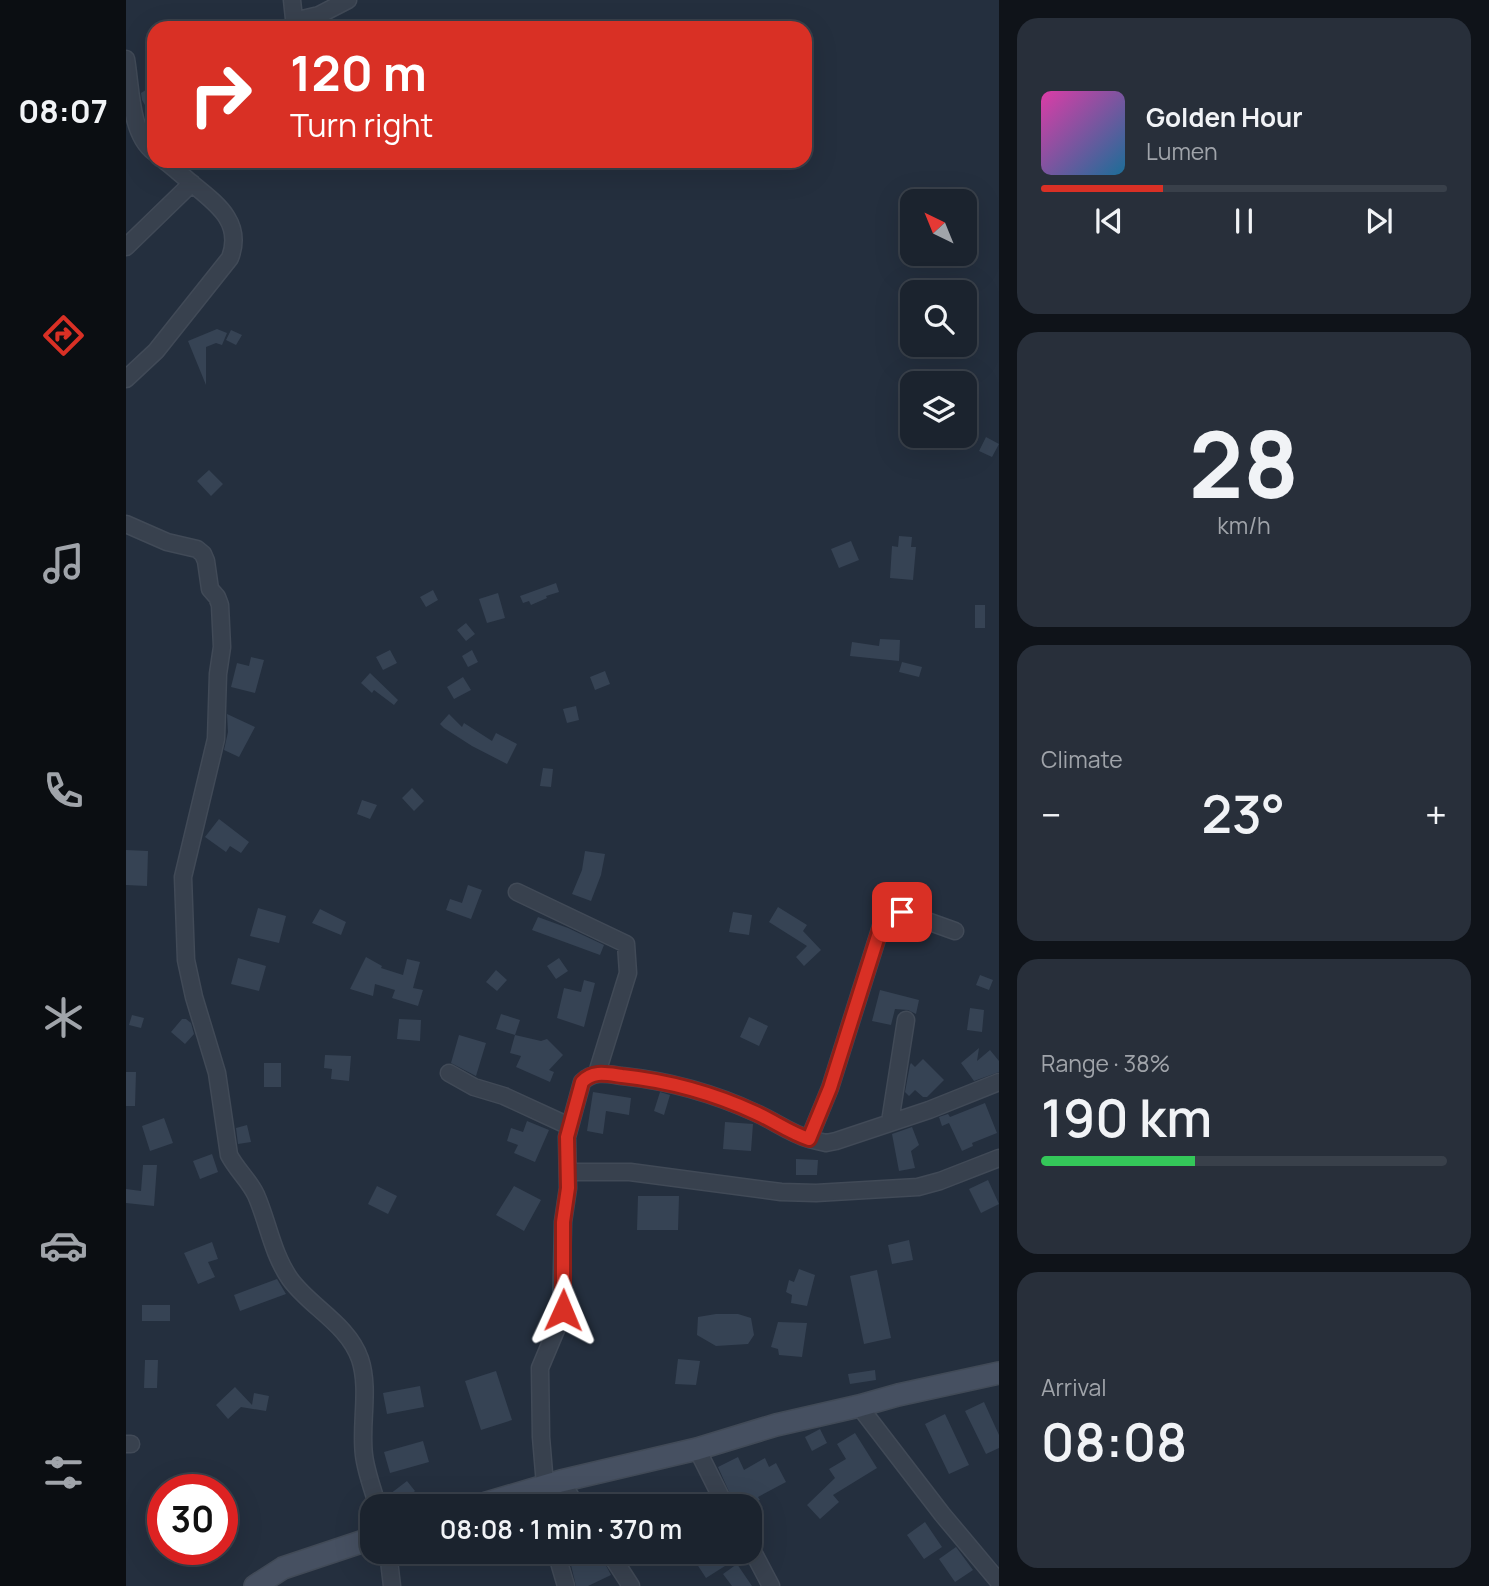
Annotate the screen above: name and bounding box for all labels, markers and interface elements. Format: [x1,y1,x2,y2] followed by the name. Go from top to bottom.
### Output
[290,39,427,106] text: 120 m
[175,49,266,140] icon: right
[18,89,108,133] text: 08:07
[1146,99,1303,135] text: Golden Hour
[290,103,433,147] text: Turn right
[1146,135,1218,167] text: Lumen
[900,189,976,266] north arrow
[900,189,977,448] map controls
[1090,202,1128,240] icon: previous
[1225,202,1263,240] icon: pause
[1360,202,1398,240] icon: next
[900,280,977,357] button: search
[39,311,88,360] icon: directions
[900,371,977,448] button: layers
[1189,401,1299,525] text: 28
[1217,509,1271,541] text: km/h
[39,539,88,588] icon: music
[1041,743,1123,775] text: Climate
[39,766,88,815] icon: phone
[1201,778,1285,849] text: 23°
[1041,788,1062,840] text: −
[1425,788,1447,840] text: +
[872,882,932,942] pin
[883,893,921,931] icon: arrive
[39,993,88,1042] icon: climate
[1041,1047,1170,1079] text: Range · 38%
[1041,1082,1212,1153] text: 190 km
[39,1221,88,1270] icon: car
[526,1273,600,1347] position arrow
[1041,1371,1107,1403] text: Arrival
[1041,1406,1187,1477] text: 08:08
[39,1448,88,1497] icon: filters
[147,1474,238,1565] speed limit sign: 30
[440,1511,682,1547] text: 08:08 · 1 min · 370 m

